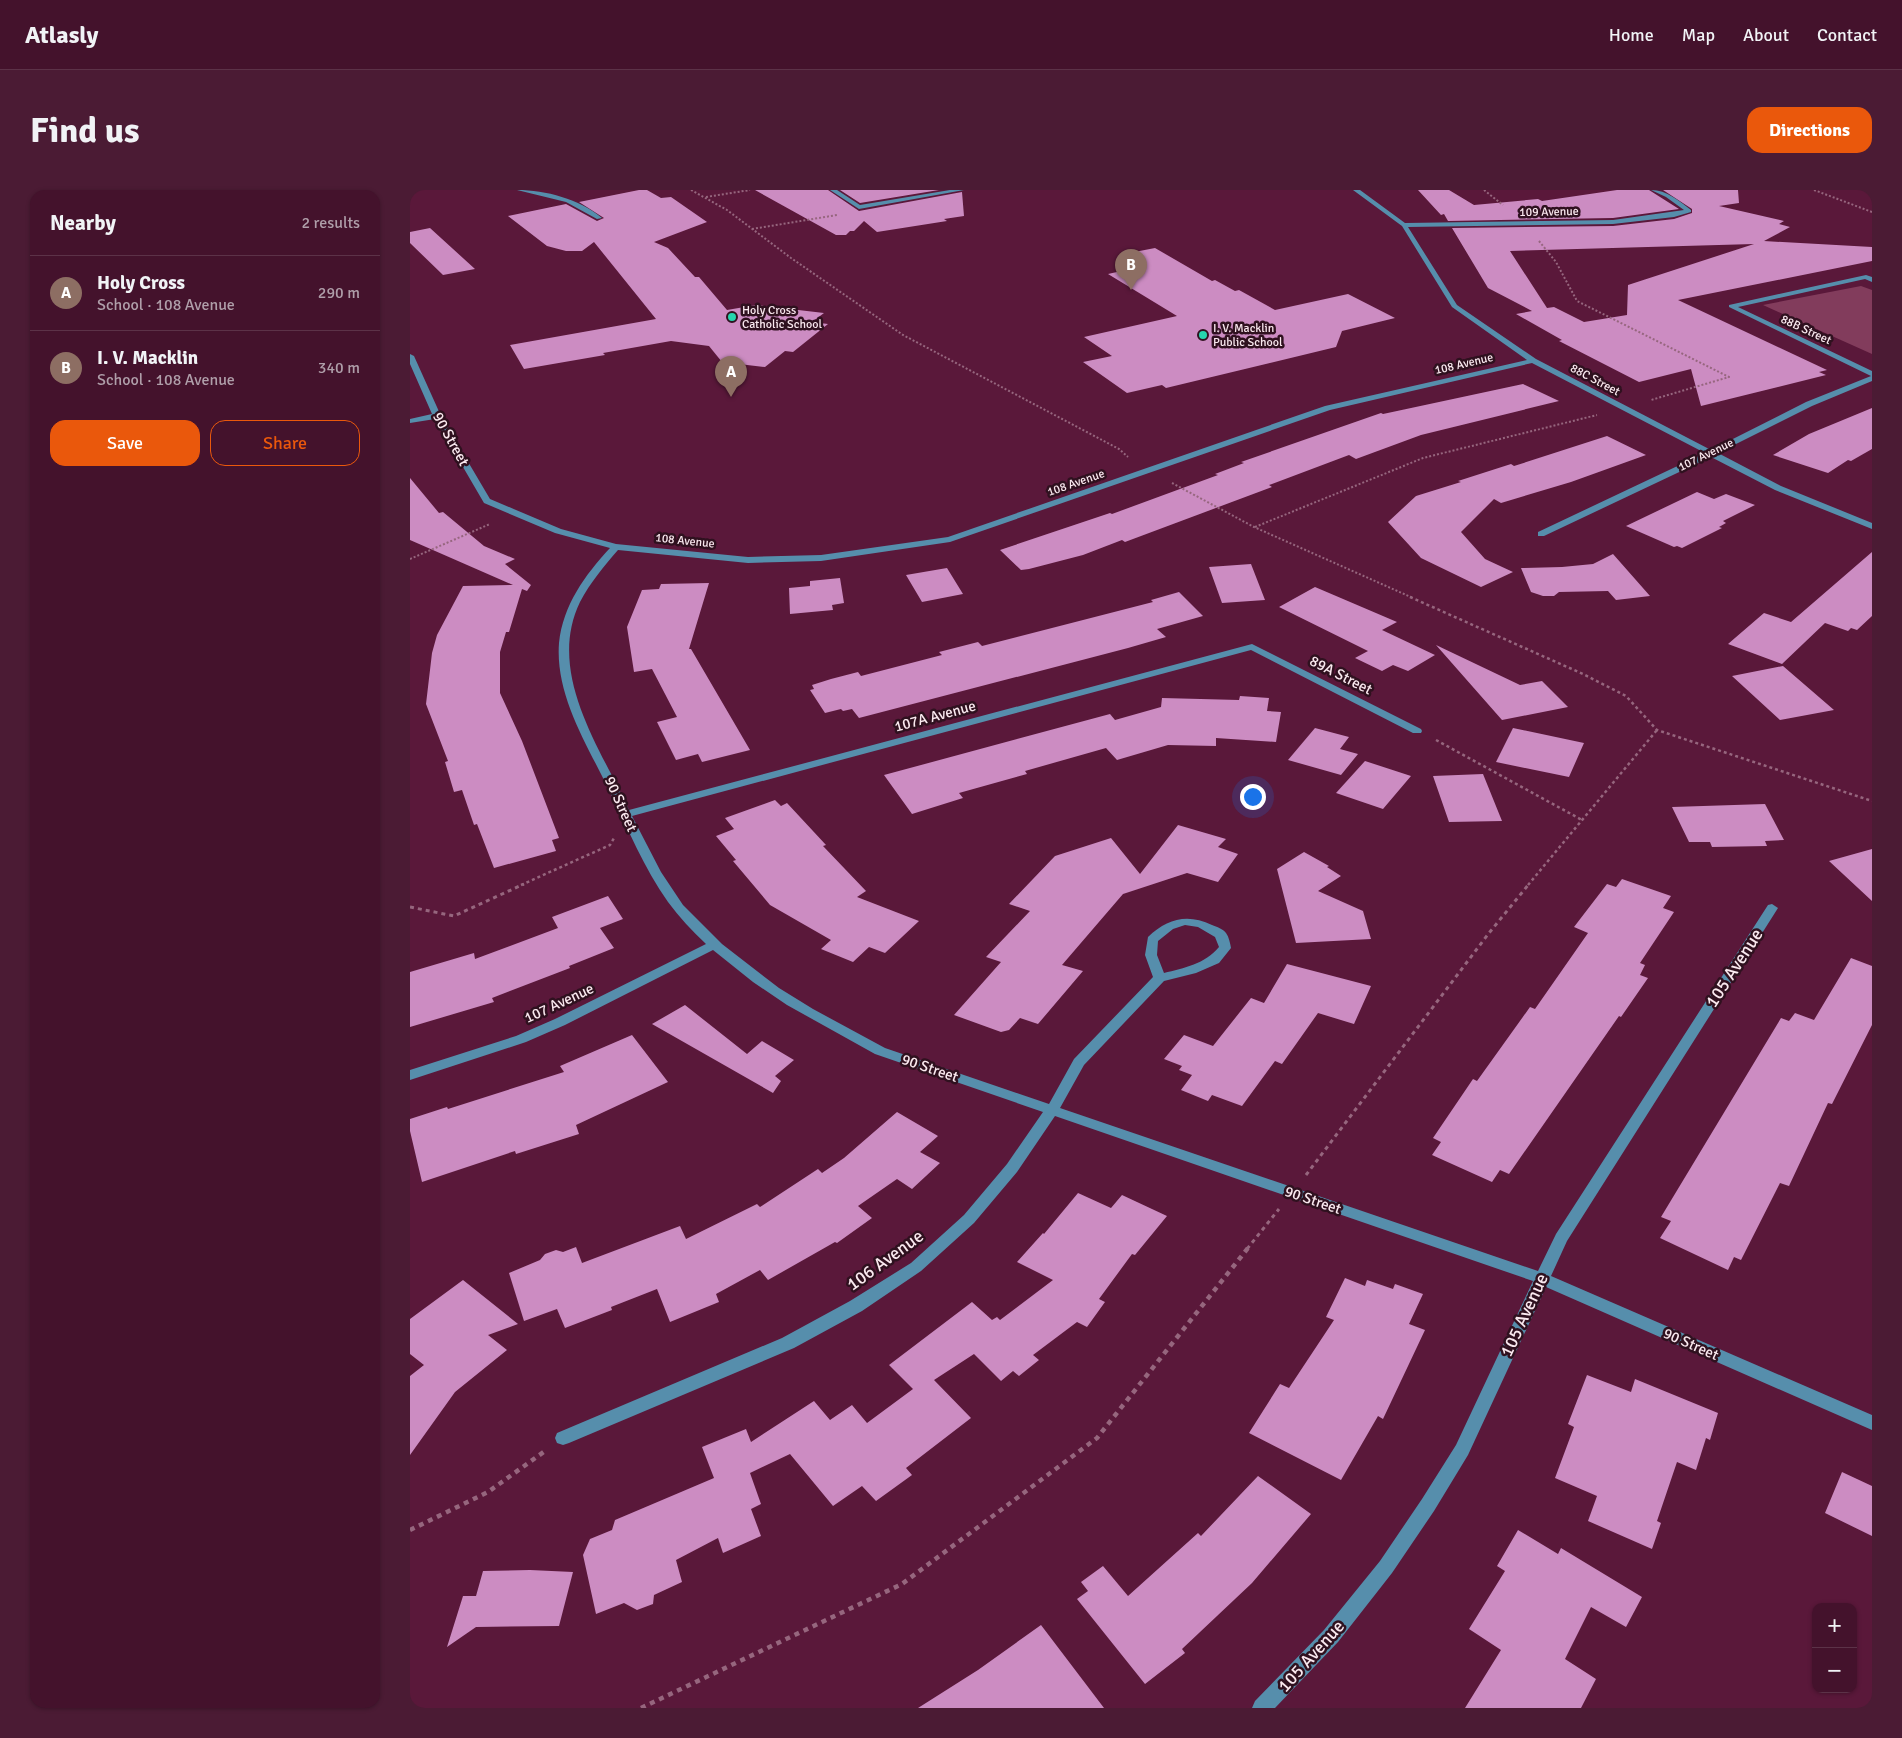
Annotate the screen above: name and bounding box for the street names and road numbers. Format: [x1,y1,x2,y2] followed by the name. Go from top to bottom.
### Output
[1519,204,1579,220] street label: 109 Avenue
[1778,312,1834,348] street label: 88B Street
[1433,350,1495,378] street label: 108 Avenue
[1568,361,1622,399] street label: 88C Street
[429,409,473,469] street label: 90 Street
[1676,435,1736,475] street label: 107 Avenue
[1045,466,1107,500] street label: 108 Avenue
[655,530,715,552] street label: 108 Avenue
[1307,652,1375,698] street label: 89A Street
[892,696,978,736] street label: 107A Avenue
[601,774,641,834] street label: 90 Street
[1700,925,1768,1011] street label: 105 Avenue
[521,979,597,1027] street label: 107 Avenue
[899,1050,961,1086] street label: 90 Street
[1282,1182,1344,1218] street label: 90 Street
[842,1225,928,1295] street label: 106 Avenue
[1495,1270,1553,1360] street label: 105 Avenue
[1661,1324,1721,1364] street label: 90 Street
[1273,1615,1349,1697] street label: 105 Avenue

